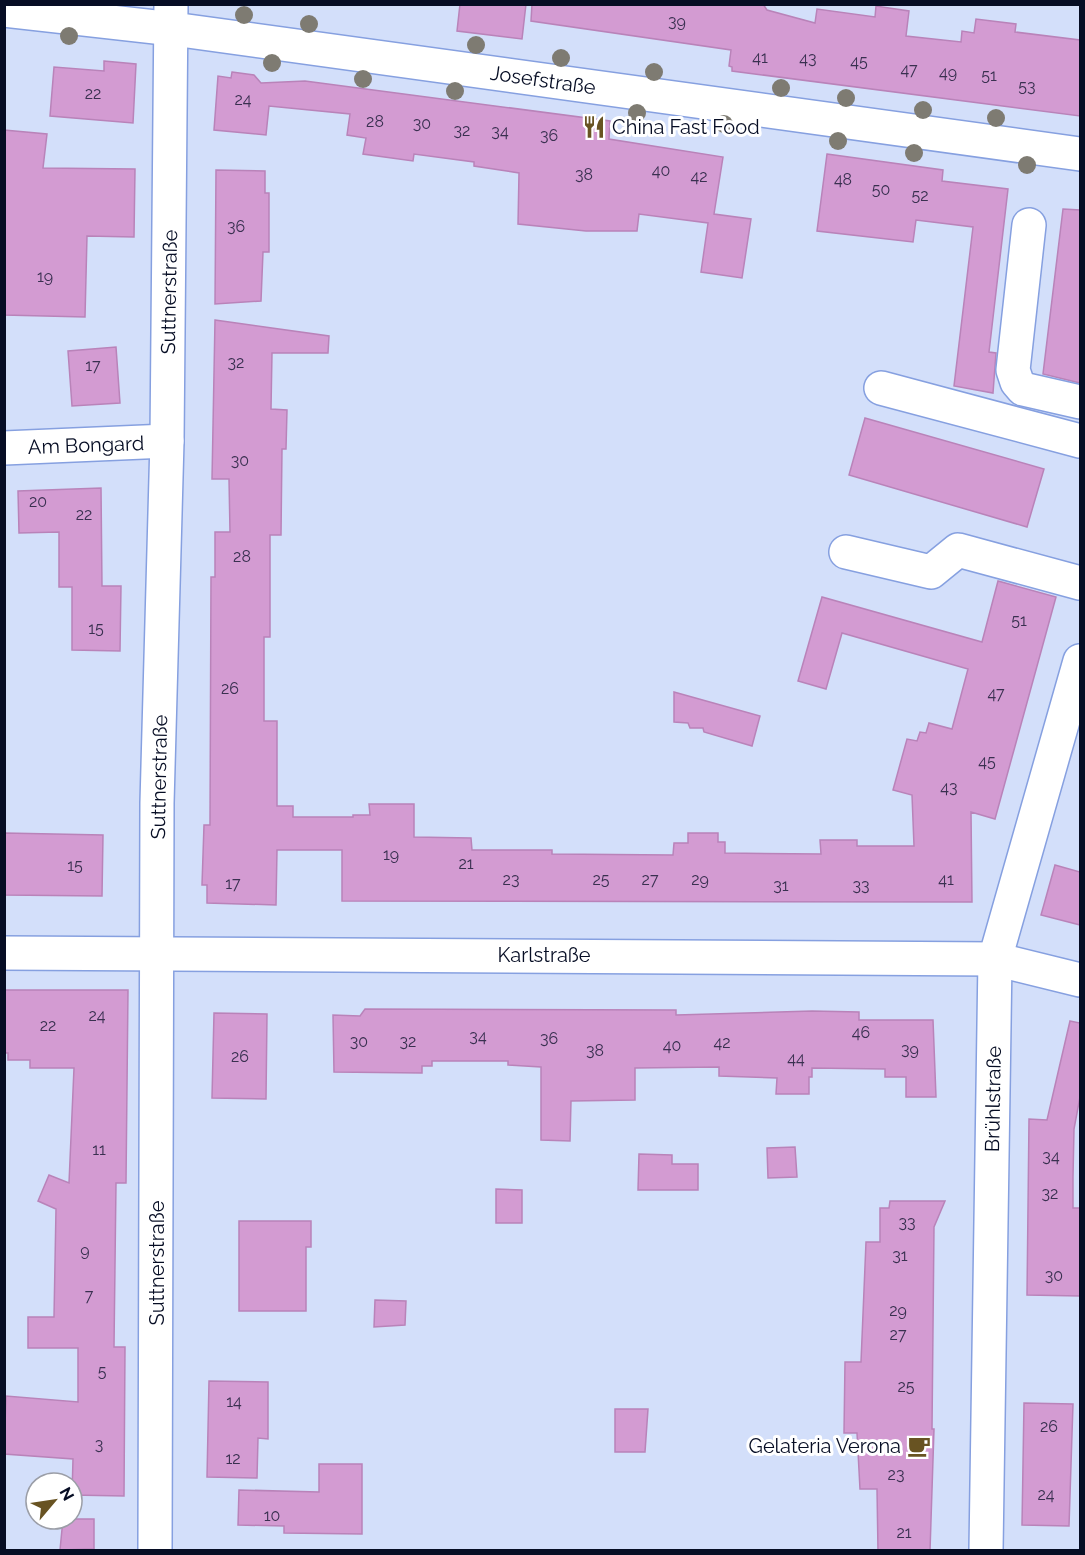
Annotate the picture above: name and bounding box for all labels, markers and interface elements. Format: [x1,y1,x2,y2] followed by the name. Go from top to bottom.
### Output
[668,12,686,31] house number: 39
[752,48,768,67] house number: 41
[799,49,817,68] house number: 43
[850,52,868,71] house number: 45
[900,60,918,79] house number: 47
[489,61,598,99] street label: Josefstraße
[939,63,957,82] house number: 49
[981,66,997,85] house number: 51
[1018,77,1036,96] house number: 53
[85,84,101,103] house number: 22
[234,90,252,109] house number: 24
[366,112,384,131] house number: 28
[413,114,431,133] house number: 30
[581,114,607,140] restaurant icon: China Fast Food
[612,115,760,139] place label: China Fast Food
[454,121,470,140] house number: 32
[491,122,509,141] house number: 34
[540,126,558,145] house number: 36
[652,161,670,180] house number: 40
[575,165,593,184] house number: 38
[690,167,708,186] house number: 42
[834,170,852,189] house number: 48
[872,180,890,199] house number: 50
[911,186,929,205] house number: 52
[227,217,245,236] house number: 36
[156,229,182,355] street label: Suttnerstraße
[37,267,53,286] house number: 19
[228,353,244,372] house number: 32
[85,356,101,375] house number: 17
[27,431,145,459] street label: Am Bongard
[231,451,249,470] house number: 30
[29,492,47,511] house number: 20
[76,505,92,524] house number: 22
[233,547,251,566] house number: 28
[1011,611,1027,630] house number: 51
[88,619,104,638] house number: 15
[221,679,239,698] house number: 26
[987,684,1005,703] house number: 47
[146,714,172,840] street label: Suttnerstraße
[978,752,996,771] house number: 45
[940,778,958,797] house number: 43
[383,845,399,864] house number: 19
[458,854,474,873] house number: 21
[67,856,83,875] house number: 15
[503,870,519,889] house number: 23
[592,870,610,889] house number: 25
[642,870,659,889] house number: 27
[691,870,709,889] house number: 29
[938,870,954,889] house number: 41
[225,874,241,893] house number: 17
[773,876,789,895] house number: 31
[852,876,870,895] house number: 33
[497,943,591,967] street label: Karlstraße
[88,1006,106,1025] house number: 24
[40,1016,56,1035] house number: 22
[852,1023,870,1042] house number: 46
[469,1027,487,1046] house number: 34
[540,1029,558,1048] house number: 36
[350,1032,368,1051] house number: 30
[400,1032,416,1051] house number: 32
[713,1033,731,1052] house number: 42
[663,1036,681,1055] house number: 40
[901,1040,919,1059] house number: 39
[586,1041,604,1060] house number: 38
[980,1045,1006,1152] street label: Brühlstraße
[231,1047,249,1066] house number: 26
[787,1049,805,1068] house number: 44
[92,1140,106,1159] house number: 11
[1042,1147,1060,1166] house number: 34
[1042,1184,1058,1203] house number: 32
[145,1200,169,1325] street label: Suttnerstraße
[898,1213,916,1232] house number: 33
[80,1241,90,1260] house number: 9
[892,1246,908,1265] house number: 31
[1045,1266,1063,1285] house number: 30
[85,1286,94,1305] house number: 7
[889,1301,907,1320] house number: 29
[890,1325,907,1344] house number: 27
[98,1362,107,1381] house number: 5
[897,1377,915,1396] house number: 25
[226,1392,242,1411] house number: 14
[1040,1417,1058,1436] house number: 26
[906,1433,932,1459] cafe icon: Gelateria Verona
[749,1434,901,1458] place label: Gelateria Verona
[95,1435,103,1454] house number: 3
[225,1449,241,1468] house number: 12
[888,1465,904,1484] house number: 23
[24,1471,84,1531] north arrow
[55,1484,78,1504] text: N
[1037,1485,1055,1504] house number: 24
[264,1506,280,1525] house number: 10
[896,1523,912,1542] house number: 21

